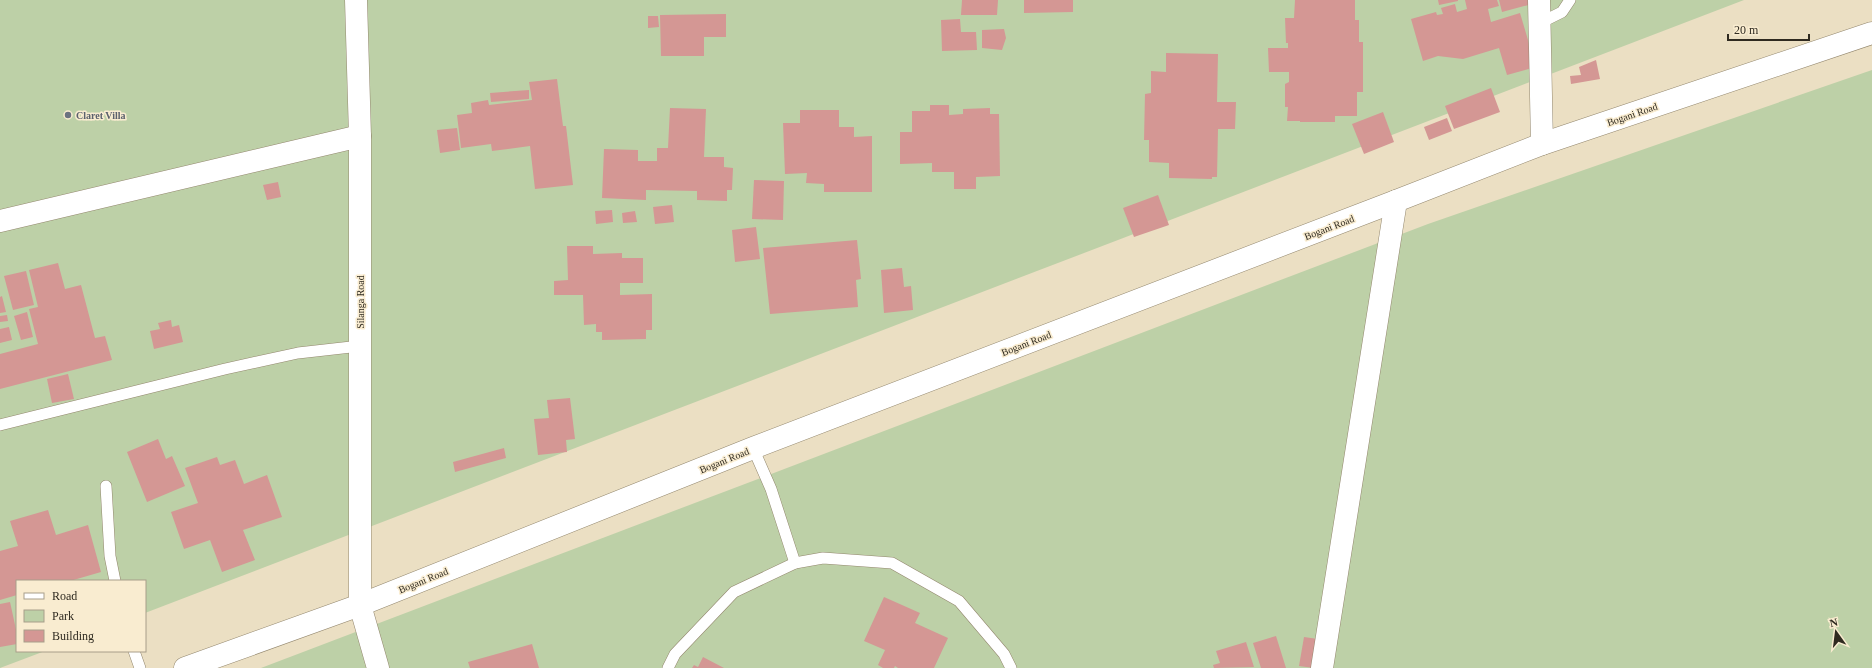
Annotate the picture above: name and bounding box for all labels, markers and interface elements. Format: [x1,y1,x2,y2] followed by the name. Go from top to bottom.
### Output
[1728,16,1809,42] scale bar
[1734,23,1759,37] text: 20 m
[1606,101,1659,128] street label: Bogani Road
[63,110,73,120] marker: Claret Villa
[76,110,126,121] place label: Claret Villa
[1303,213,1356,242] street label: Bogani Road
[355,275,366,329] street label: Silanga Road
[1000,329,1053,358] street label: Bogani Road
[698,446,751,475] street label: Bogani Road
[397,566,450,595] street label: Bogani Road
[16,580,146,652] legend
[52,589,77,603] text: Road
[52,609,74,623] text: Park
[1816,612,1856,652] north arrow
[1828,616,1839,629] text: N
[52,629,94,643] text: Building

